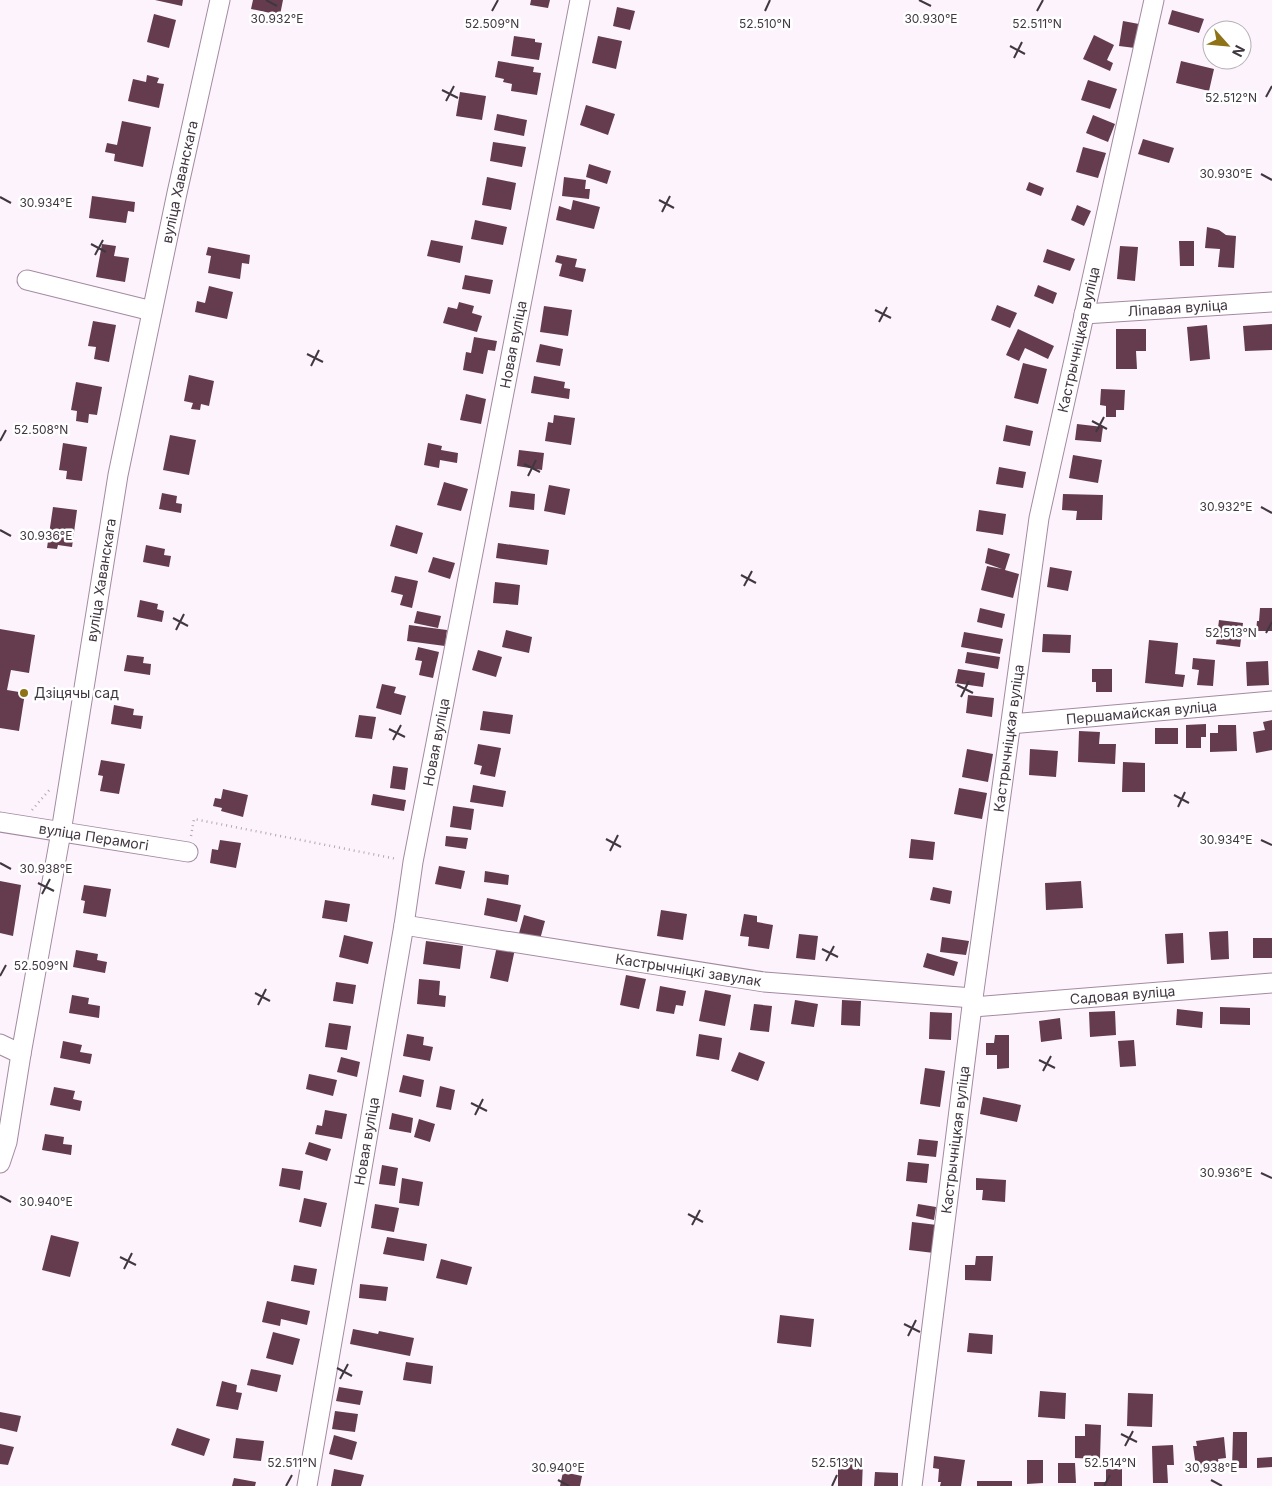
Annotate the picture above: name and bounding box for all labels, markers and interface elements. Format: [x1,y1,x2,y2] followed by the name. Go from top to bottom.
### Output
[251,11,303,26] text: 30.932°E
[904,11,958,26] text: 30.930°E
[465,16,519,31] text: 52.509°N
[739,16,791,31] text: 52.510°N
[1012,16,1062,31] text: 52.511°N
[1202,20,1252,70] north arrow
[1229,43,1249,60] text: N
[1205,90,1257,105] text: 52.512°N
[158,119,201,244] street label: вуліца Хаванскага
[1199,166,1253,181] text: 30.930°E
[19,195,73,210] text: 30.934°E
[1054,265,1103,414] street label: Кастрычніцкая вуліца
[1127,296,1228,319] street label: Ліпавая вуліца
[496,299,530,390] street label: Новая вуліца
[14,422,68,437] text: 52.508°N
[1200,499,1252,514] text: 30.932°E
[82,517,119,643] street label: вуліца Хаванскага
[19,528,73,543] text: 30.936°E
[1205,625,1257,640] text: 52.513°N
[990,663,1027,813] street label: Кастрычніцкая вуліца
[34,684,119,701] place label: Дзіцячы сад
[18,687,30,699] marker: Дзіцячы сад
[419,697,453,787] street label: Новая вуліца
[1065,697,1218,727] street label: Першамайская вуліца
[38,819,150,854] street label: вуліца Перамогі
[1199,832,1253,847] text: 30.934°E
[20,861,72,876] text: 30.938°E
[614,950,763,990] street label: Кастрычніцкі завулак
[14,958,68,973] text: 52.509°N
[1069,982,1176,1007] street label: Садовая вуліца
[937,1065,972,1215] street label: Кастрычніцкая вуліца
[350,1096,382,1186] street label: Новая вуліца
[1199,1165,1253,1180] text: 30.936°E
[19,1194,73,1209] text: 30.940°E
[267,1455,317,1470] text: 52.511°N
[811,1455,863,1470] text: 52.513°N
[1084,1455,1136,1470] text: 52.514°N
[531,1460,585,1475] text: 30.940°E
[1185,1460,1237,1475] text: 30.938°E

